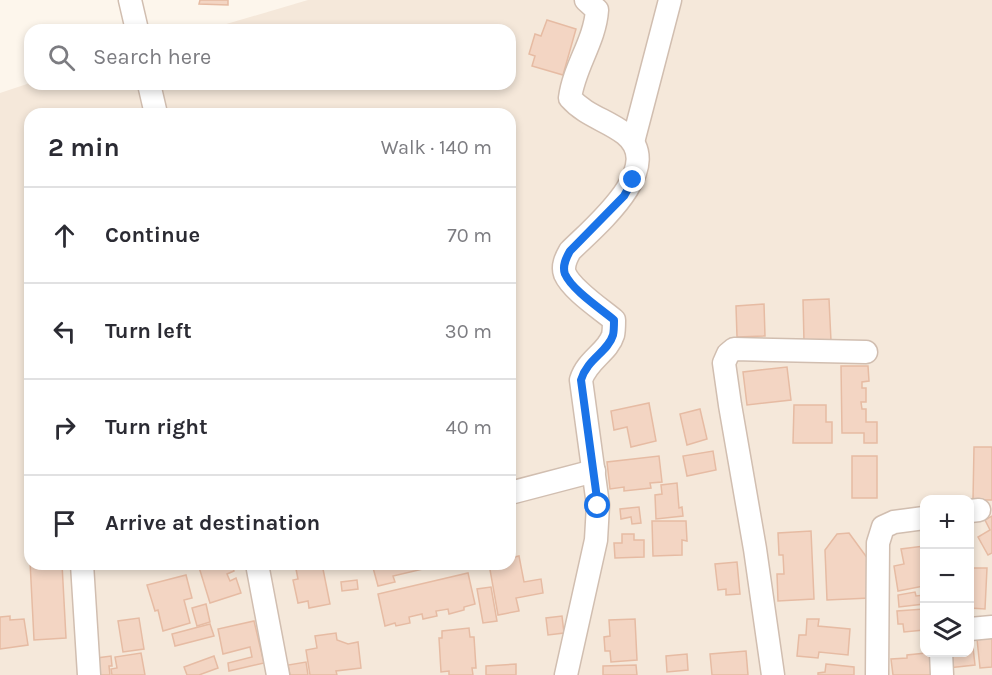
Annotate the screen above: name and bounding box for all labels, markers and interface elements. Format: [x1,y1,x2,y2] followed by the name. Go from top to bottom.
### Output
[24,24,516,90] search box
[45,41,78,74] icon: search
[93,44,211,70] text: Search here
[48,132,120,163] text: 2 min
[381,136,492,159] text: Walk · 140 m
[619,166,645,192] route end
[48,219,81,252] icon: ahead
[105,222,200,248] text: Continue
[447,224,492,247] text: 70 m
[48,315,81,348] icon: left
[105,318,192,344] text: Turn left
[445,320,492,343] text: 30 m
[48,411,81,444] icon: right
[105,414,208,440] text: Turn right
[446,416,492,439] text: 40 m
[584,492,610,518] route start
[920,495,974,657] map controls
[920,495,974,549] button: +
[48,507,81,540] icon: arrive
[105,510,320,536] text: Arrive at destination
[920,549,974,603] button: −
[920,603,974,657] button: layers

